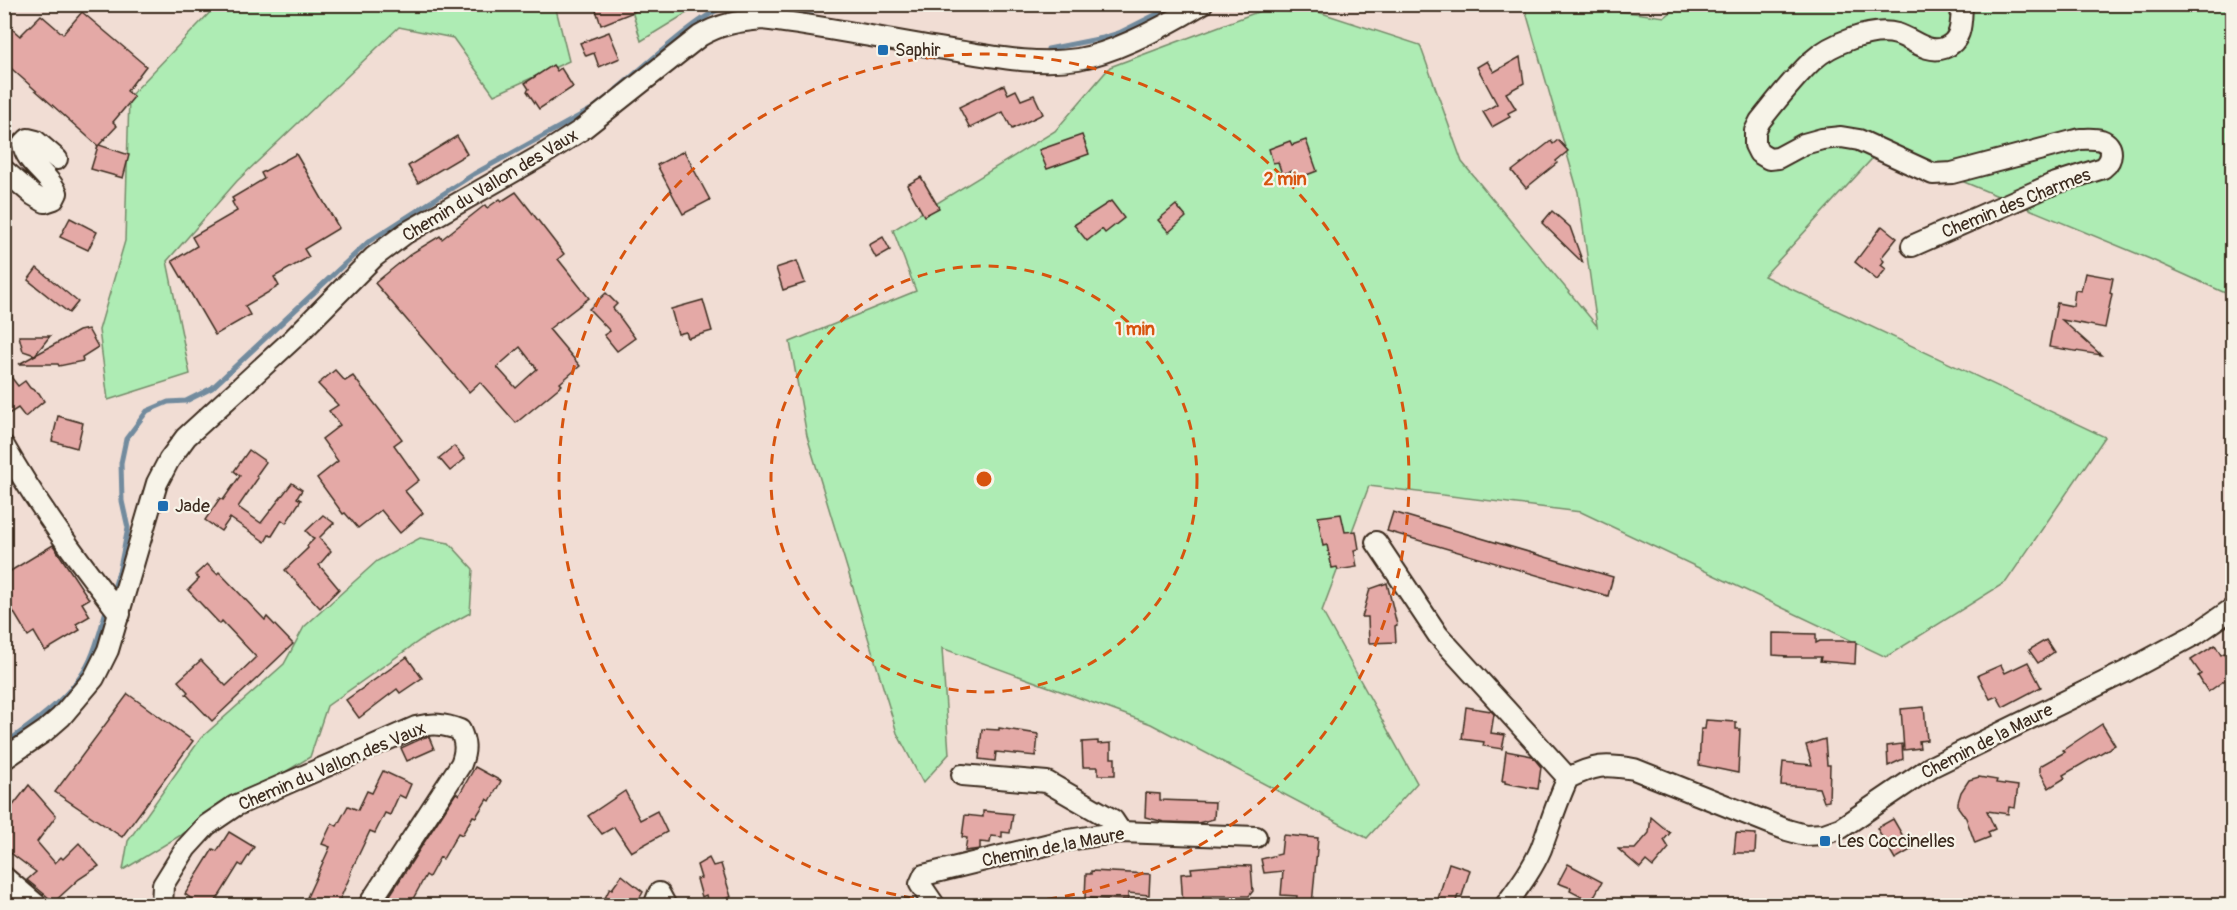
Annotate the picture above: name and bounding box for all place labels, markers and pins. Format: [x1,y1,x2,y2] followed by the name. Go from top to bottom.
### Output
[895,39,941,62] place label: Saphir
[876,43,890,57] marker: Saphir
[974,469,994,489] centre of rings
[175,495,210,518] place label: Jade
[156,499,170,513] marker: Jade
[1837,830,1955,853] place label: Les Coccinelles
[1818,834,1832,848] marker: Les Coccinelles

